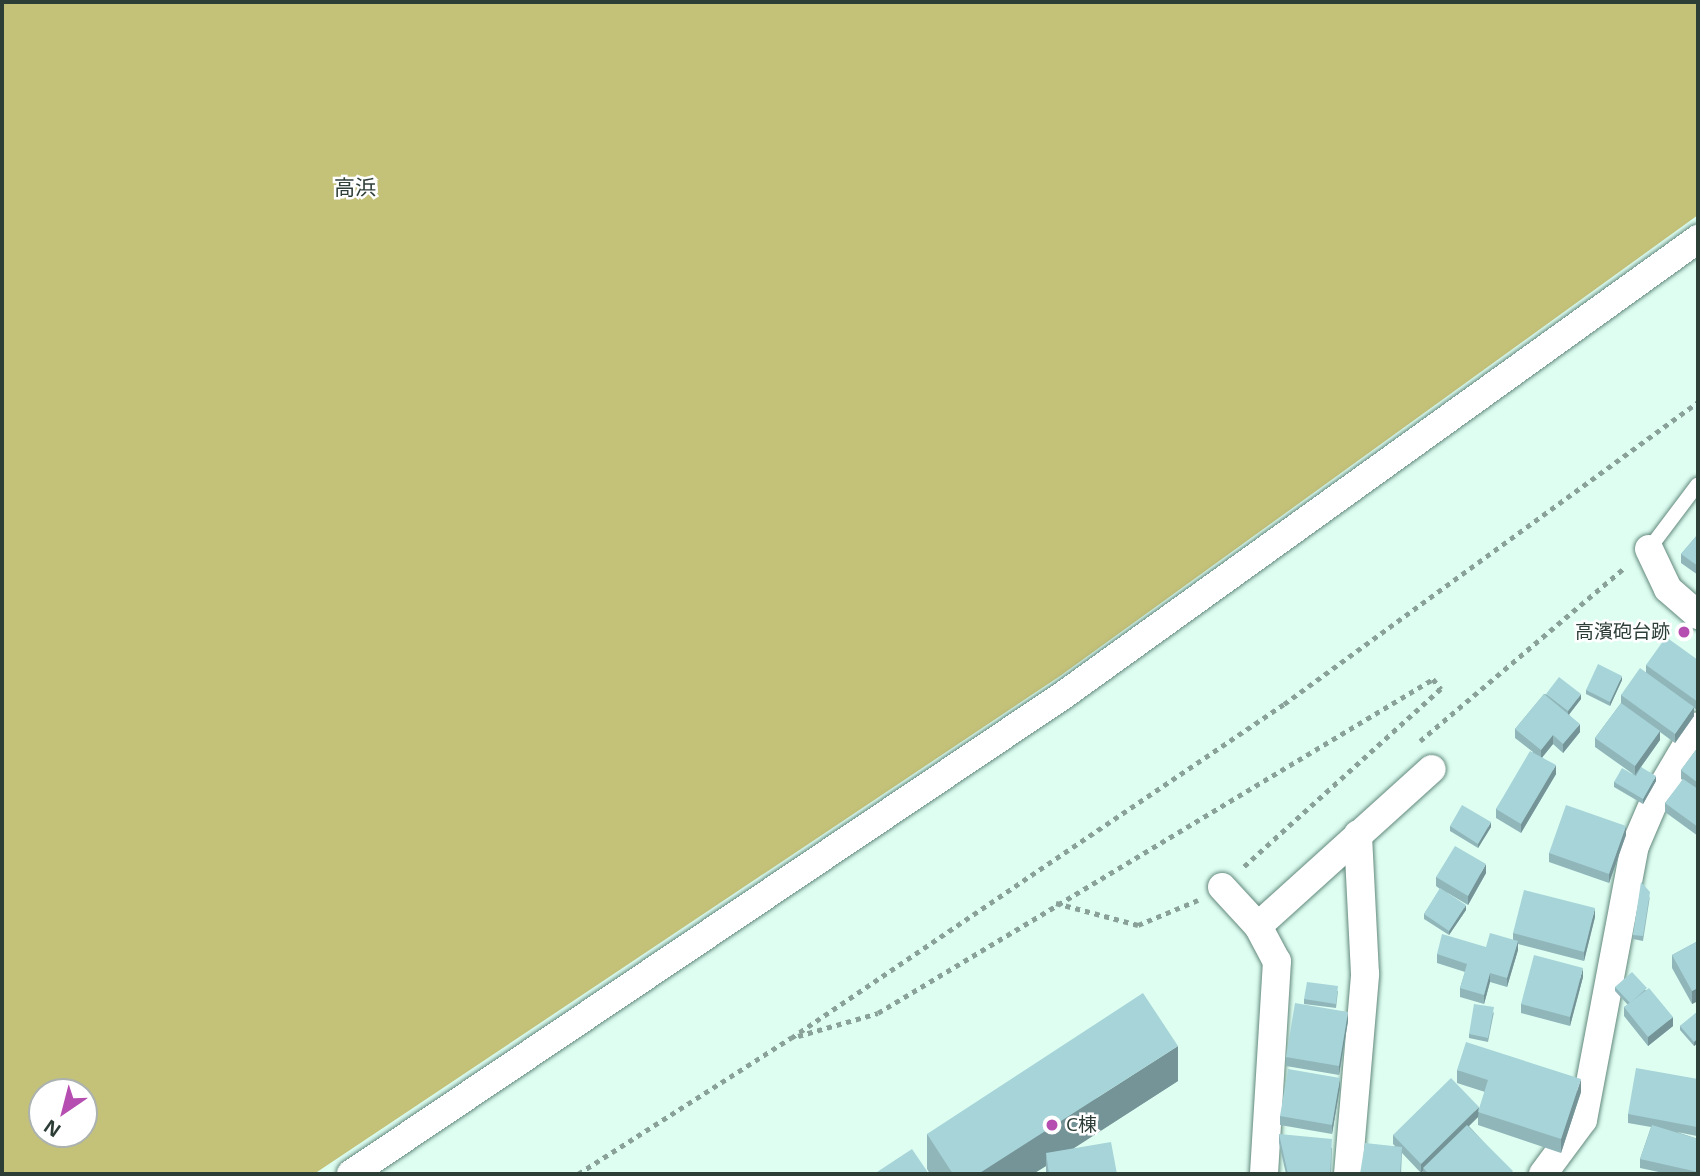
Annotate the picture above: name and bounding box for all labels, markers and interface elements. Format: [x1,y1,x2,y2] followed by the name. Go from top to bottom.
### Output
[334,174,376,200] district label: 高浜
[1575,621,1670,643] place label: 高濱砲台跡
[1676,624,1692,640] marker: 高濱砲台跡
[28,1078,98,1148] north arrow
[38,1113,66,1144] text: N
[1066,1114,1097,1136] place label: C棟
[1044,1117,1060,1133] marker: C棟

